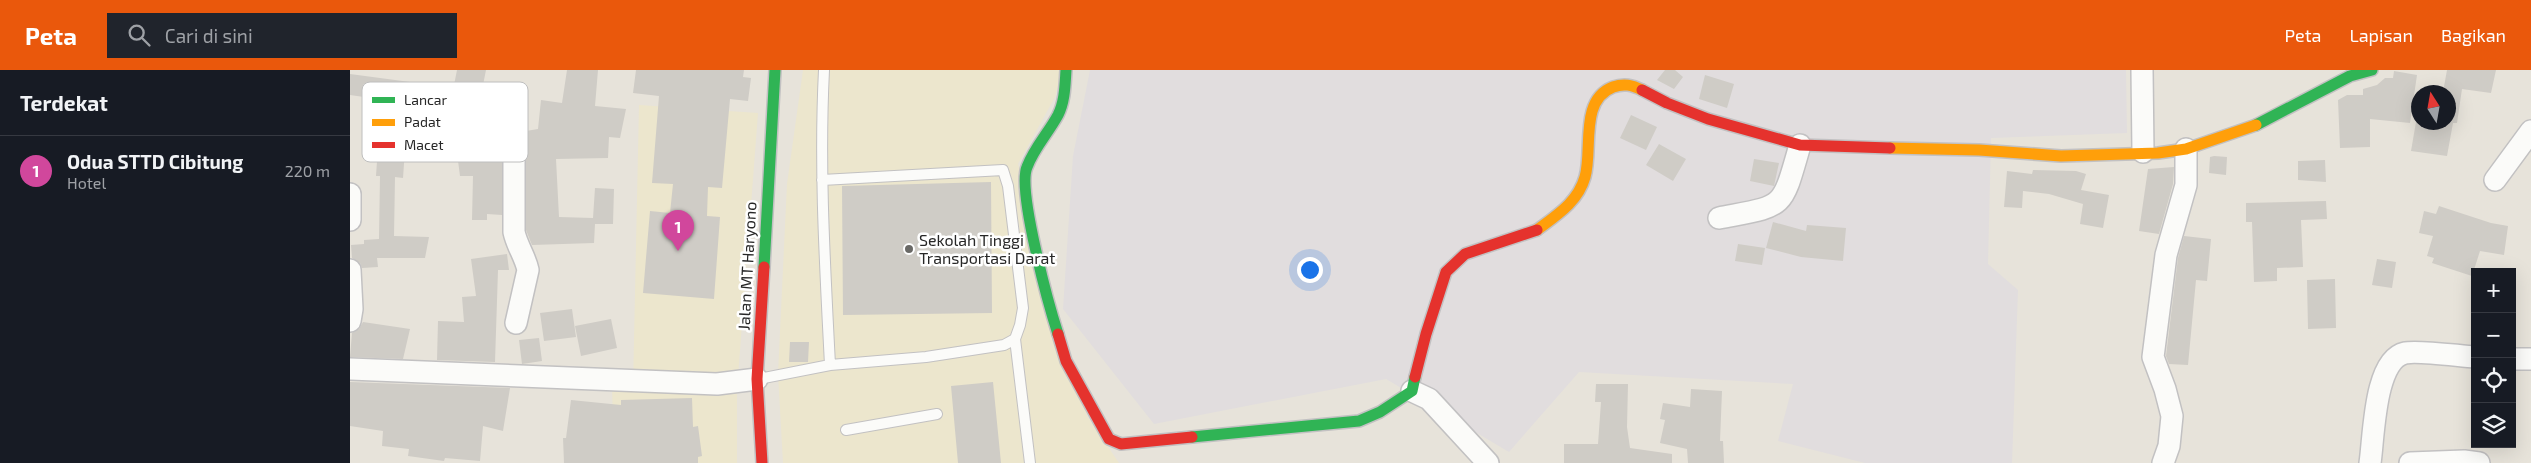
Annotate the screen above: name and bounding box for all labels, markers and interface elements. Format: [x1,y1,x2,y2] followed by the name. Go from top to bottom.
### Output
[107,13,457,58] search box
[25,21,77,50] text: Peta
[125,21,153,49] icon: search
[165,24,253,47] text: Cari di sini
[2284,24,2321,46] text: Peta
[2349,24,2413,46] text: Lapisan
[2441,24,2506,46] text: Bagikan
[362,82,528,162] legend
[2411,85,2456,130] north arrow
[20,90,108,115] text: Terdekat
[404,91,448,108] text: Lancar
[404,113,441,130] text: Padat
[404,136,444,153] text: Macet
[67,150,243,173] text: Odua STTD Cibitung
[33,161,39,180] text: 1
[285,161,330,180] text: 220 m
[67,173,106,192] text: Hotel
[734,201,759,331] street label: Jalan MT Haryono
[662,210,694,251] pin: 1
[919,230,1055,267] place label: Sekolah Tinggi Transportasi Darat
[903,243,915,255] marker: Sekolah Tinggi Transportasi Darat
[1297,257,1323,283] your location
[2471,268,2516,448] map controls
[2471,268,2516,313] button: +
[2471,313,2516,358] button: −
[2471,358,2516,403] button: locate
[2471,403,2516,448] button: layers

